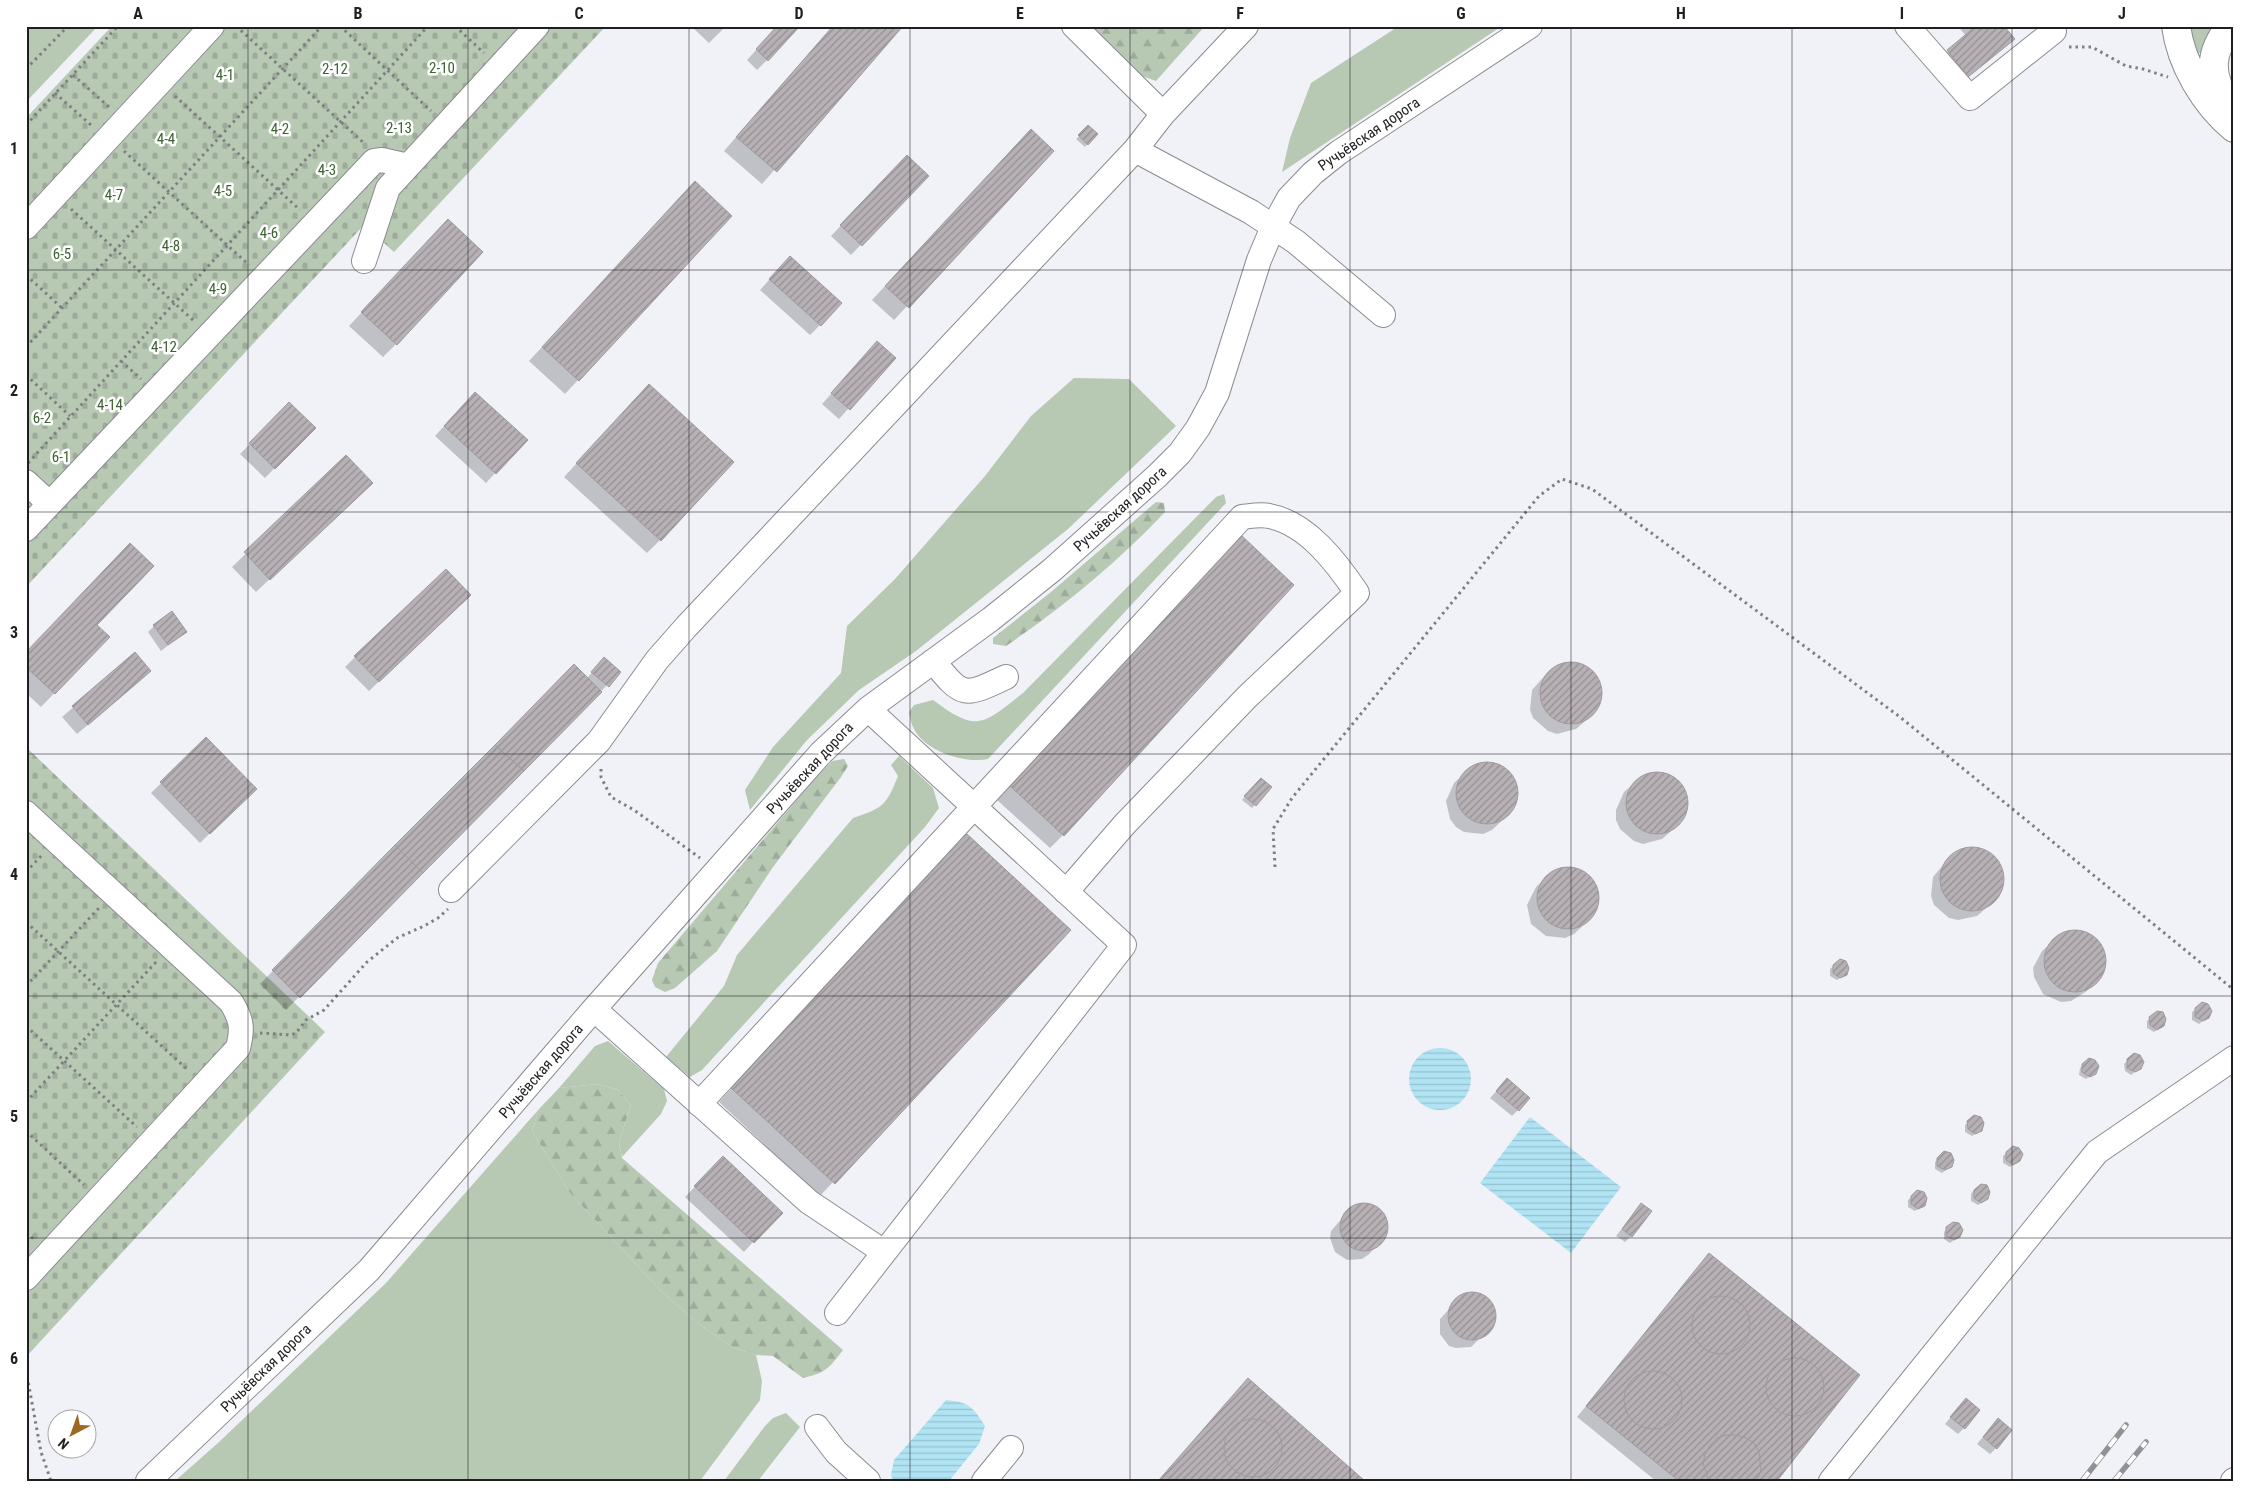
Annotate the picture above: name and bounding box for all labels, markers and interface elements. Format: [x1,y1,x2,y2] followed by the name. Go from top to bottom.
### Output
[133,4,143,23] text: A
[354,4,363,23] text: B
[574,4,584,23] text: C
[794,4,804,23] text: D
[1016,4,1024,23] text: E
[1236,4,1244,23] text: F
[1456,4,1466,23] text: G
[1676,4,1686,23] text: H
[1900,4,1904,23] text: I
[2118,4,2126,23] text: J
[429,59,455,77] park label: 2-10
[322,60,348,78] park label: 2-12
[216,66,234,84] park label: 4-1
[1315,93,1423,175] street label: Ручьёвская дорога
[386,119,412,137] park label: 2-13
[271,120,289,138] park label: 4-2
[157,130,175,148] park label: 4-4
[10,139,18,158] text: 1
[318,161,336,179] park label: 4-3
[214,182,232,200] park label: 4-5
[105,186,123,204] park label: 4-7
[260,224,278,242] park label: 4-6
[162,237,180,255] park label: 4-8
[53,245,71,263] park label: 6-5
[209,280,227,298] park label: 4-9
[151,338,177,356] park label: 4-12
[10,381,18,400] text: 2
[97,396,123,414] park label: 4-14
[33,409,51,427] park label: 6-2
[52,448,70,466] park label: 6-1
[1070,463,1170,555] street label: Ручьёвская дорога
[10,623,18,642] text: 3
[763,718,857,818] street label: Ручьёвская дорога
[10,865,18,884] text: 4
[495,1020,587,1122] street label: Ручьёвская дорога
[10,1107,18,1126] text: 5
[217,1320,315,1416] street label: Ручьёвская дорога
[10,1349,18,1368] text: 6
[48,1410,98,1460] north arrow
[55,1435,72,1453] text: N

